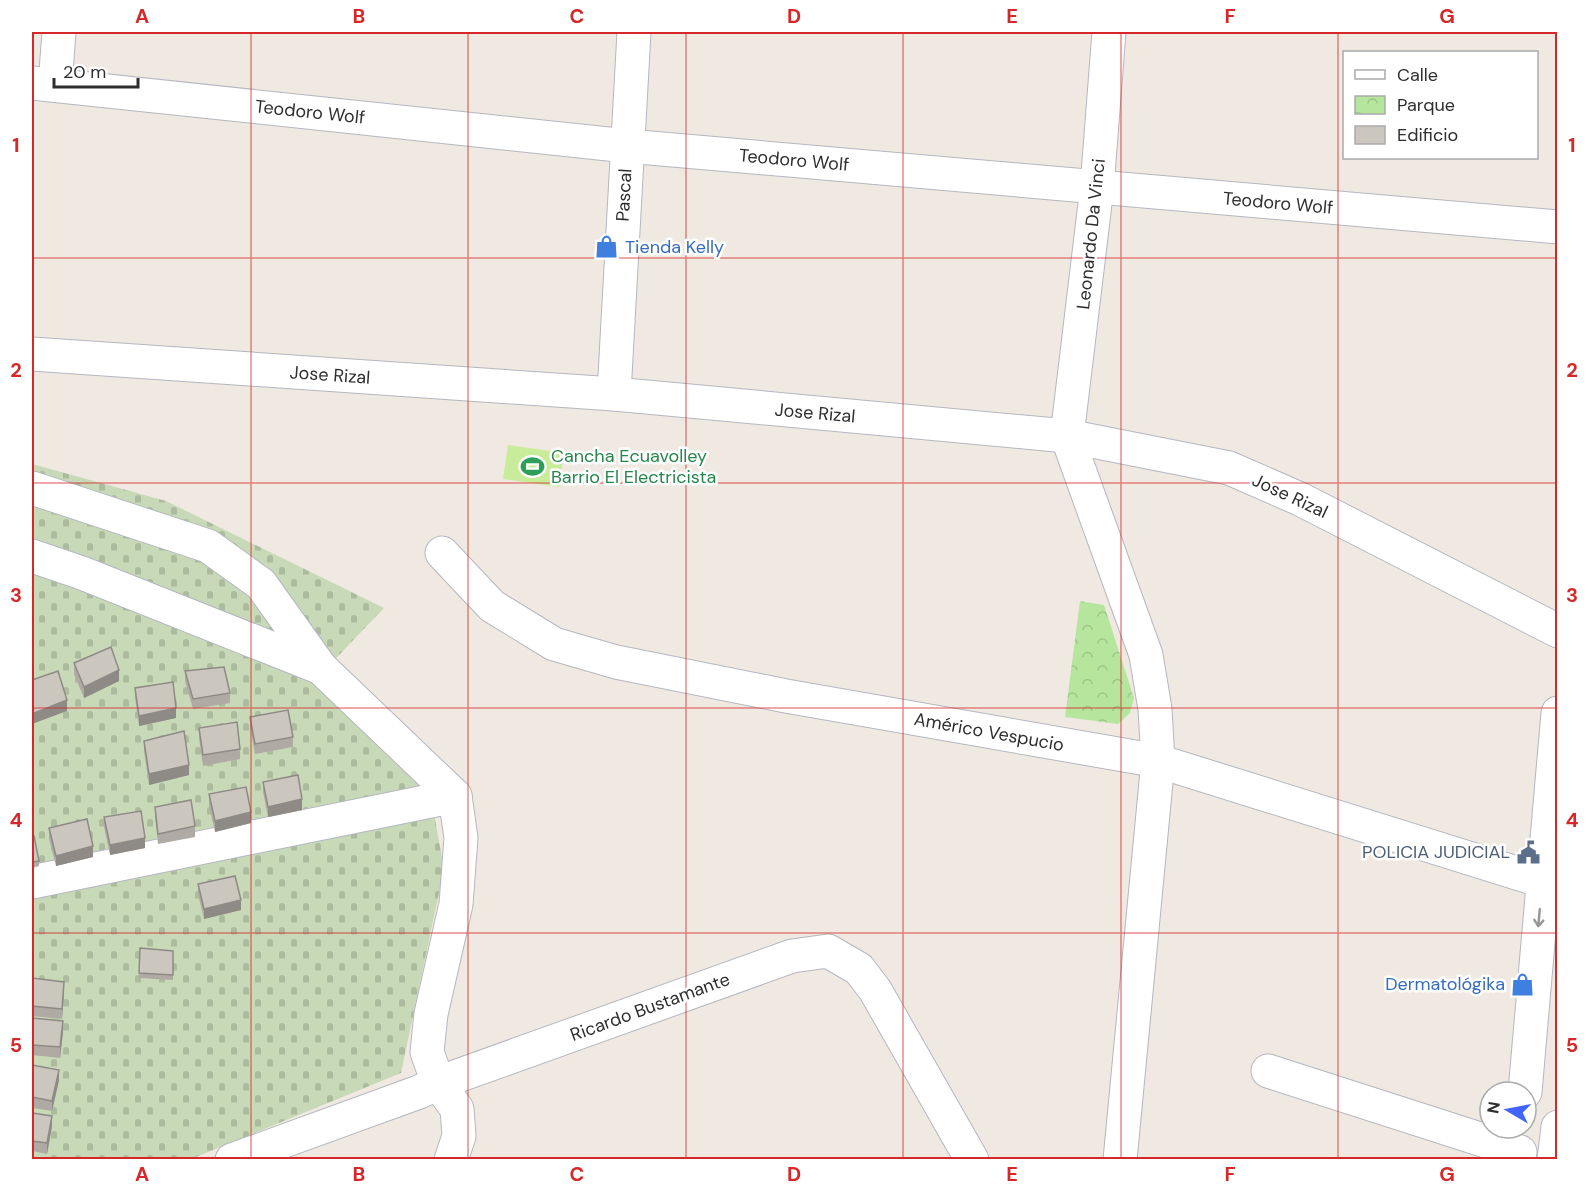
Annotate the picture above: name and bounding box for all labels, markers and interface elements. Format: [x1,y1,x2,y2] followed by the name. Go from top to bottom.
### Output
[135,3,149,29] text: A
[353,3,365,29] text: B
[570,3,584,29] text: C
[787,3,801,29] text: D
[1006,3,1018,29] text: E
[1224,3,1236,29] text: F
[1439,3,1455,29] text: G
[54,51,138,89] scale bar
[1343,51,1538,159] legend
[63,60,106,84] text: 20 m
[1397,63,1438,87] text: Calle
[1397,93,1455,117] text: Parque
[254,94,366,130] street label: Teodoro Wolf
[1397,123,1458,147] text: Edificio
[12,132,20,158] text: 1
[1568,132,1576,158] text: 1
[738,143,850,177] street label: Teodoro Wolf
[1071,157,1111,311] street label: Leonardo Da Vinci
[611,168,637,222] street label: Pascal
[1222,186,1334,220] street label: Teodoro Wolf
[594,234,620,260] shop icon: Tienda Kelly
[625,235,724,259] place label: Tienda Kelly
[10,357,22,383] text: 2
[1566,357,1578,383] text: 2
[289,360,371,390] street label: Jose Rizal
[774,398,856,428] street label: Jose Rizal
[551,444,716,489] place label: Cancha Ecuavolley Barrio El Electricista
[520,453,546,479] sports icon: Cancha Ecuavolley Barrio El Electricista
[1248,468,1332,524] street label: Jose Rizal
[10,582,22,608] text: 3
[1566,582,1578,608] text: 3
[912,707,1066,757] street label: Américo Vespucio
[10,807,23,833] text: 4
[1566,807,1579,833] text: 4
[1515,839,1541,865] public building icon: POLICIA JUDICIAL
[1362,840,1510,864] place label: POLICIA JUDICIAL
[1533,907,1544,927] one-way arrow
[567,967,733,1047] street label: Ricardo Bustamante
[1510,971,1536,997] shop icon: Dermatológika
[1385,972,1505,996] place label: Dermatológika
[10,1032,22,1058] text: 5
[1566,1032,1578,1058] text: 5
[1478,1080,1538,1140] north arrow
[1482,1100,1505,1115] text: N
[135,1161,149,1187] text: A
[353,1161,365,1187] text: B
[570,1161,584,1187] text: C
[787,1161,801,1187] text: D
[1006,1161,1018,1187] text: E
[1224,1161,1236,1187] text: F
[1439,1161,1455,1187] text: G

